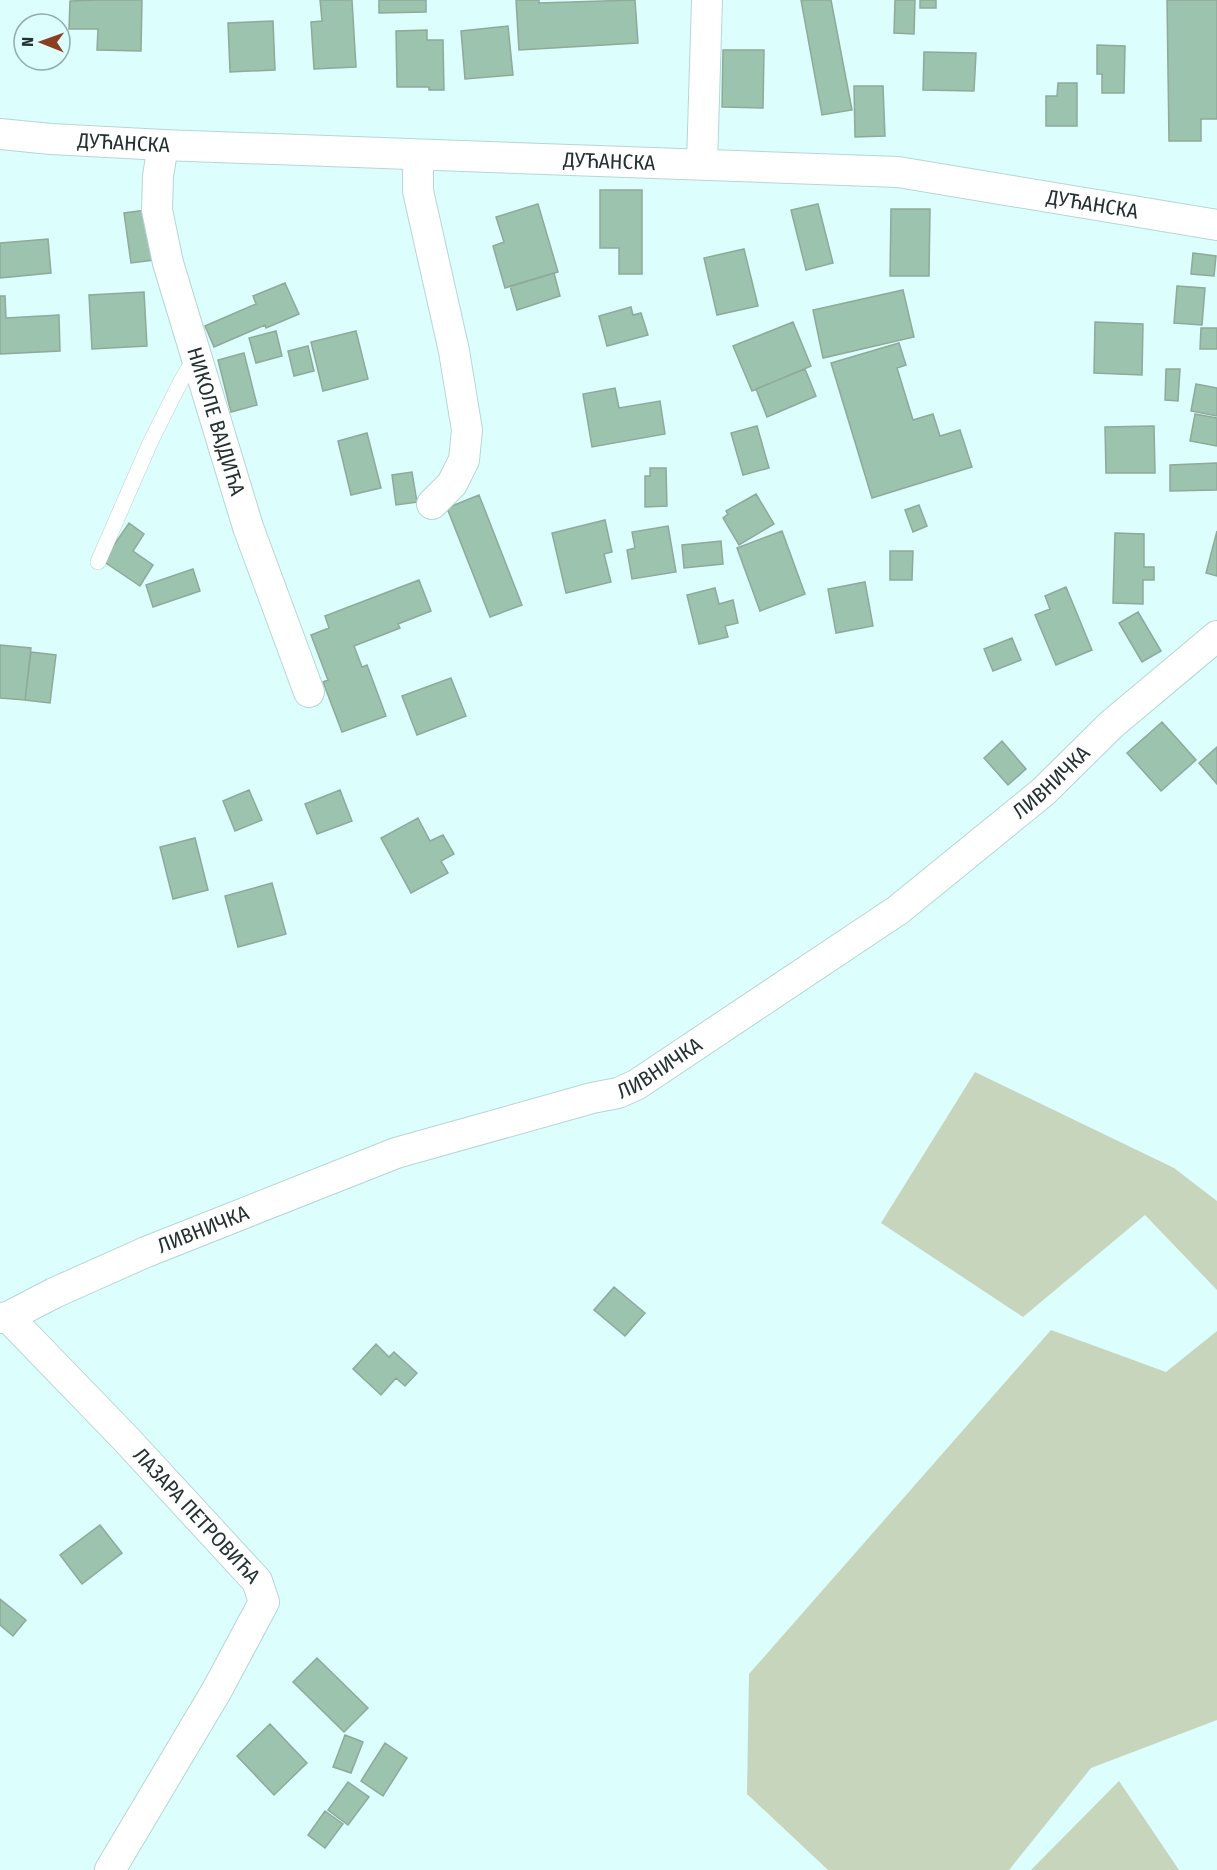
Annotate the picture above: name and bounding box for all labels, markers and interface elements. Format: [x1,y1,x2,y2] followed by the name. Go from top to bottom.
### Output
[12,12,72,72] north arrow
[18,37,37,47] text: N
[76,127,170,158] street label: ДУЋАНСКА
[562,147,656,176] street label: ДУЋАНСКА
[1044,184,1140,225] street label: ДУЋАНСКА
[181,344,251,499] street label: НИКОЛЕ ВАЈДИЋА
[1007,740,1095,824] street label: ЛИВНИЧКА
[613,1032,707,1105] street label: ЛИВНИЧКА
[154,1200,252,1259] street label: ЛИВНИЧКА
[128,1442,266,1589] street label: ЛАЗАРА ПЕТРОВИЋА

